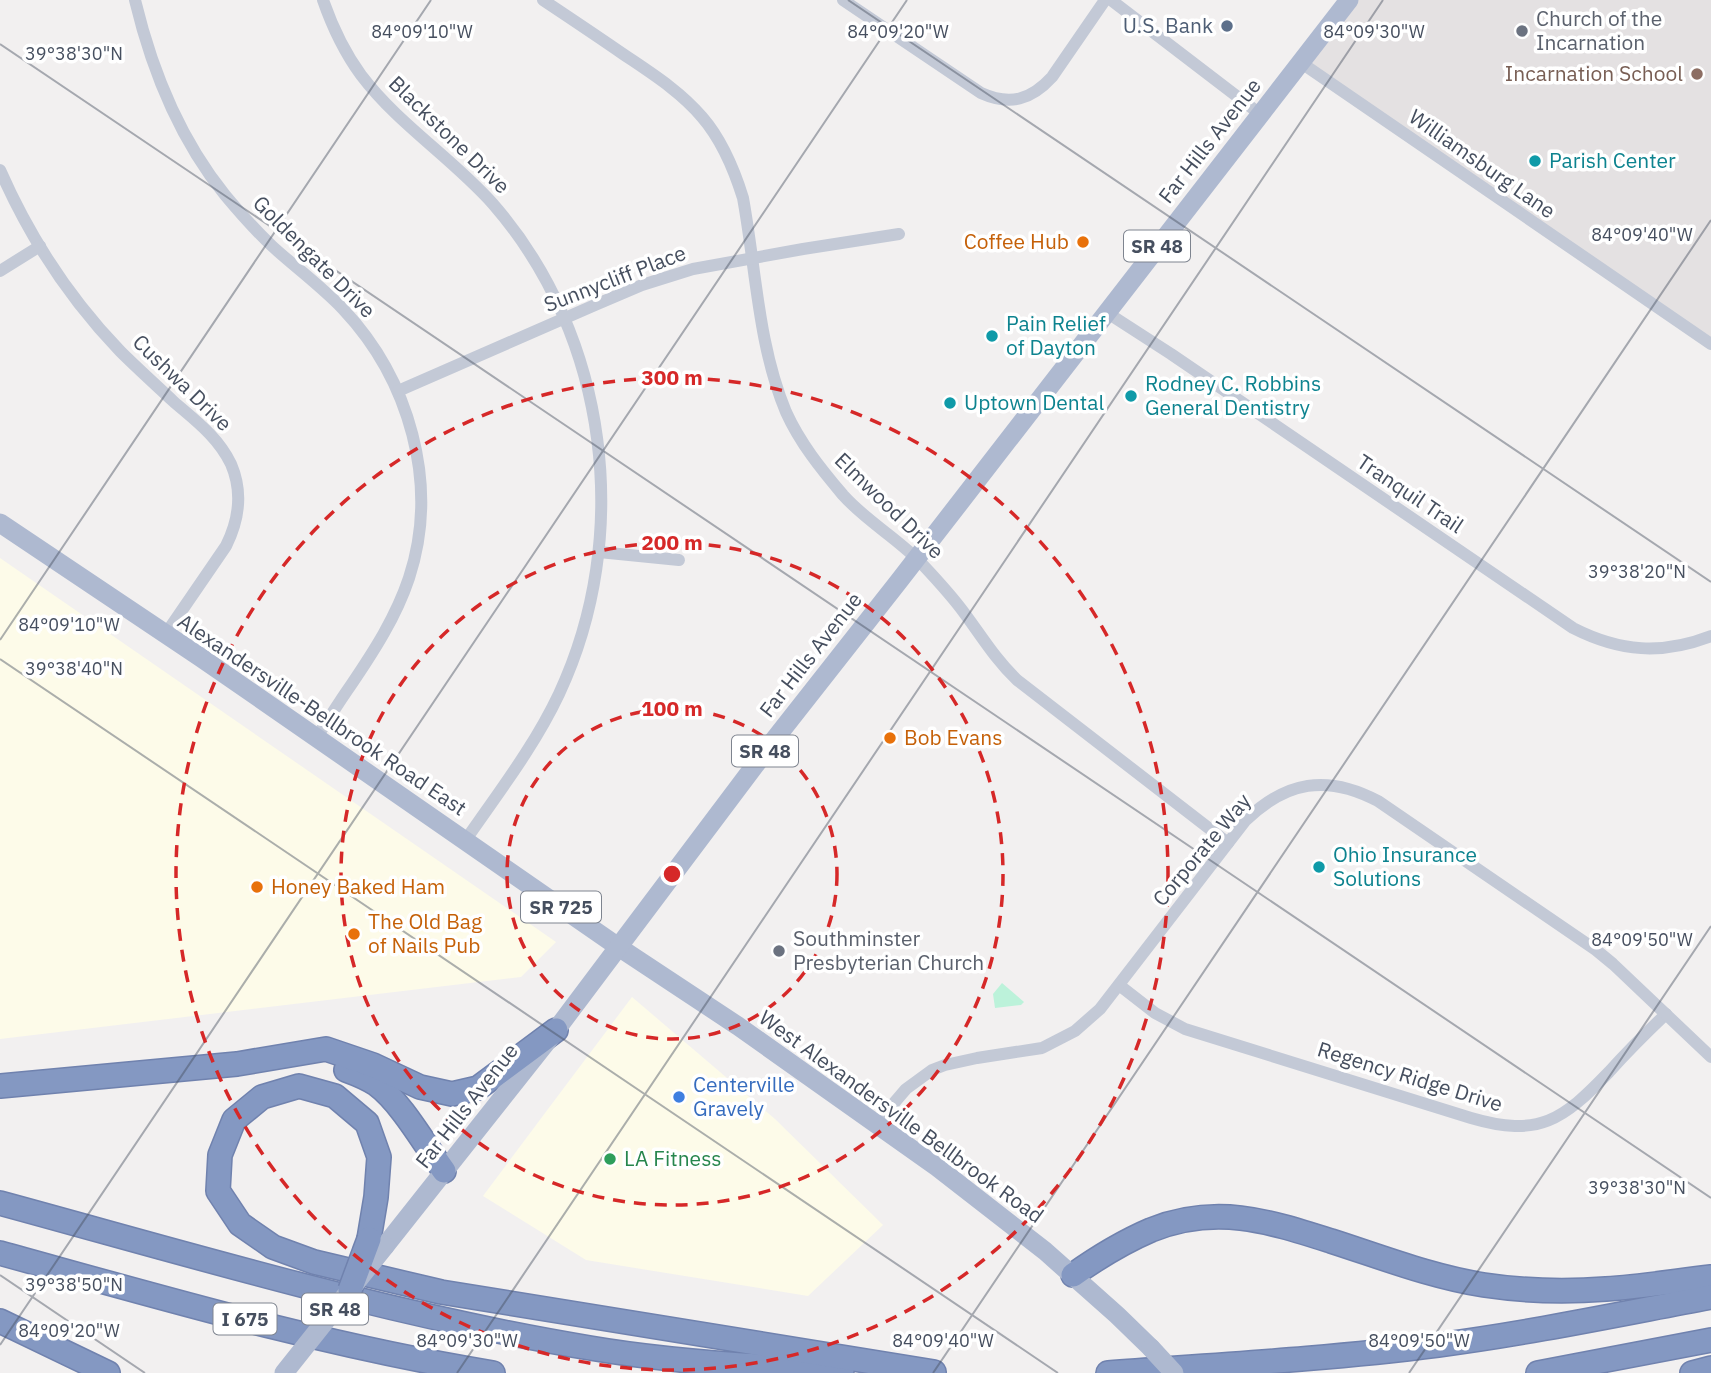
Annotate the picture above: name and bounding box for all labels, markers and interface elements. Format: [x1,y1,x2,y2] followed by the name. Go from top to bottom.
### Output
[1536,4,1662,56] place label: Church of the Incarnation
[1123,11,1213,39] place label: U.S. Bank
[1219,18,1235,34] marker: U.S. Bank
[371,20,473,43] text: 84°09'10"W
[847,20,949,43] text: 84°09'20"W
[1323,20,1425,43] text: 84°09'30"W
[1514,23,1530,39] marker: Church of the Incarnation
[25,42,123,65] text: 39°38'30"N
[1505,59,1683,87] place label: Incarnation School
[1689,66,1705,82] marker: Incarnation School
[383,69,516,199] street label: Blackstone Drive
[1152,72,1267,209] street label: Far Hills Avenue
[1404,102,1561,224] street label: Williamsburg Lane
[1549,146,1676,174] place label: Parish Center
[1527,153,1543,169] marker: Parish Center
[247,189,382,324] street label: Goldengate Drive
[1591,223,1693,246] text: 84°09'40"W
[964,227,1069,255] place label: Coffee Hub
[1124,230,1190,262] road number: SR 48
[1075,234,1091,250] marker: Coffee Hub
[540,238,690,318] street label: Sunnycliff Place
[1006,309,1106,361] place label: Pain Relief of Dayton
[127,328,238,437] street label: Cushwa Drive
[984,328,1000,344] marker: Pain Relief of Dayton
[641,363,703,391] text: 300 m
[1145,369,1321,421] place label: Rodney C. Robbins General Dentistry
[964,388,1104,416] place label: Uptown Dental
[1123,388,1139,404] marker: Rodney C. Robbins General Dentistry
[942,395,958,411] marker: Uptown Dental
[829,446,950,565] street label: Elmwood Drive
[1352,447,1469,539] street label: Tranquil Trail
[641,528,703,556] text: 200 m
[1588,560,1686,583] text: 39°38'20"N
[753,586,868,723] street label: Far Hills Avenue
[173,607,472,822] street label: Alexandersville-Bellbrook Road East
[18,613,120,636] text: 84°09'10"W
[25,657,123,680] text: 39°38'40"N
[641,694,703,722] text: 100 m
[904,723,1002,751] place label: Bob Evans
[882,730,898,746] marker: Bob Evans
[732,736,798,766] road number: SR 48
[1146,787,1257,912] street label: Corporate Way
[1333,840,1477,892] place label: Ohio Insurance Solutions
[1311,859,1327,875] marker: Ohio Insurance Solutions
[660,862,684,886] centre of rings
[271,872,445,900] place label: Honey Baked Ham
[249,879,265,895] marker: Honey Baked Ham
[521,892,601,923] road number: SR 725
[368,907,482,959] place label: The Old Bag of Nails Pub
[793,924,984,976] place label: Southminster Presbyterian Church
[346,926,362,942] marker: The Old Bag of Nails Pub
[1591,928,1693,951] text: 84°09'50"W
[771,943,787,959] marker: Southminster Presbyterian Church
[754,1003,1050,1229] street label: West Alexandersville Bellbrook Road
[1314,1035,1506,1118] street label: Regency Ridge Drive
[409,1037,524,1174] street label: Far Hills Avenue
[693,1070,795,1122] place label: Centerville Gravely
[671,1089,687,1105] marker: Centerville Gravely
[624,1144,721,1172] place label: LA Fitness
[602,1151,618,1167] marker: LA Fitness
[1588,1176,1686,1199] text: 39°38'30"N
[25,1273,123,1296] text: 39°38'50"N
[302,1294,368,1324] road number: SR 48
[214,1303,276,1334] road number: I 675
[18,1319,120,1342] text: 84°09'20"W
[416,1329,518,1352] text: 84°09'30"W
[892,1329,994,1352] text: 84°09'40"W
[1368,1329,1470,1352] text: 84°09'50"W

